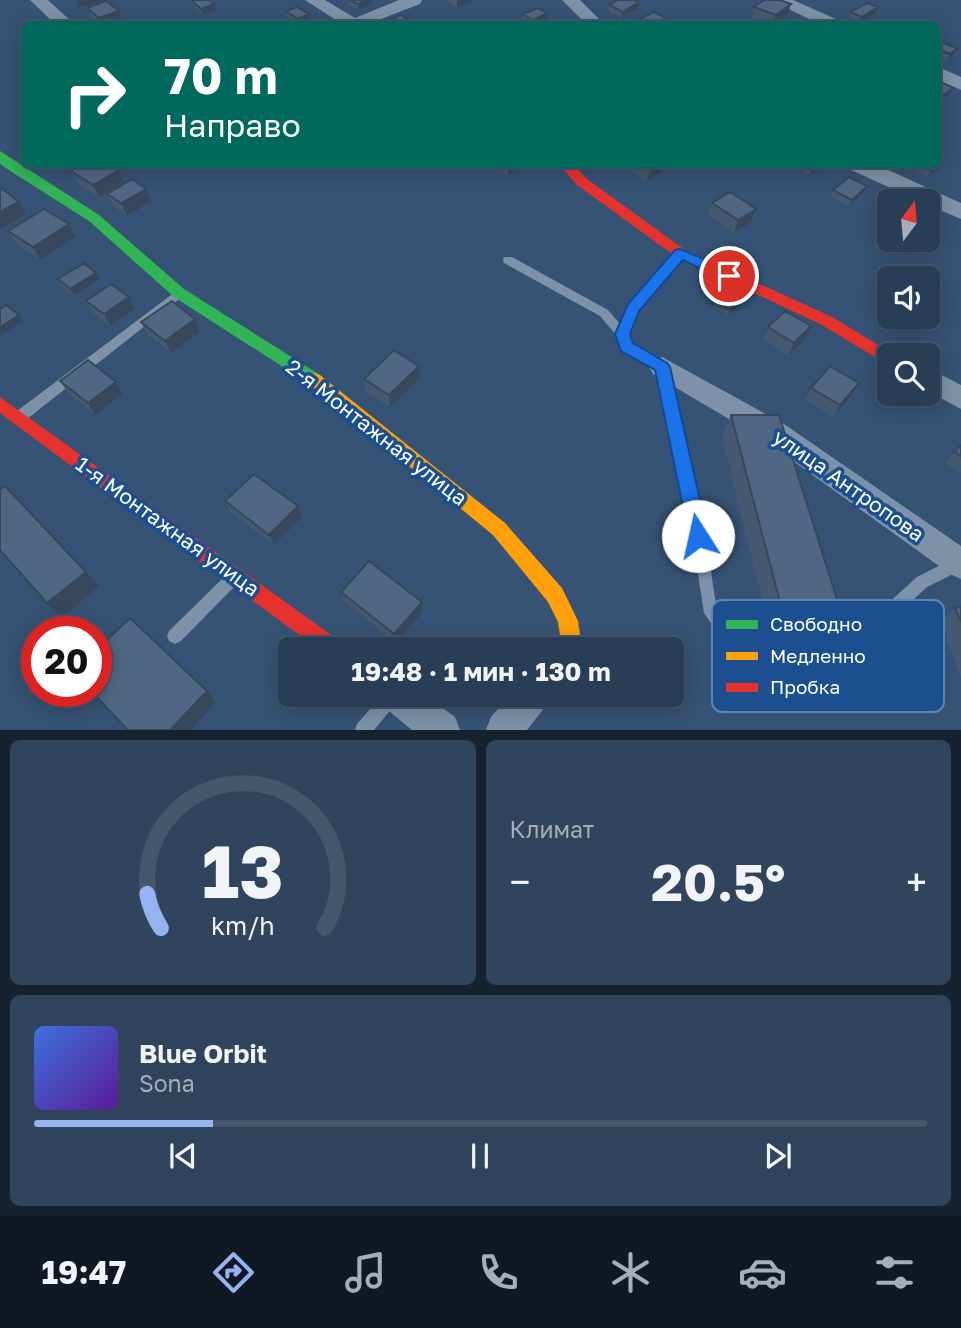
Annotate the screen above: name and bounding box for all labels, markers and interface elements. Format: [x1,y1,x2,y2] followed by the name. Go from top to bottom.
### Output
[164,46,278,105] text: 70 m
[49,49,140,140] icon: right
[164,106,301,144] text: Направо
[877,189,940,252] north arrow
[877,189,940,406] map controls
[699,246,759,306] pin
[710,257,748,295] icon: arrive
[877,266,940,329] button: sound
[877,343,940,406] button: search
[281,353,473,511] street label: 2-я Монтажная улица
[768,423,930,547] street label: улица Антропова
[71,451,265,601] street label: 1-я Монтажная улица
[661,499,735,573] position arrow
[712,600,944,712] legend
[770,612,862,635] text: Свободно
[21,616,112,707] speed limit sign: 20
[770,644,866,667] text: Медленно
[351,656,611,687] text: 19:48 · 1 мин · 130 m
[770,675,840,698] text: Пробка
[510,815,594,843] text: Климат
[202,828,284,915] text: 13
[651,850,785,912] text: 20.5°
[510,859,530,904] text: −
[906,859,927,904] text: +
[211,910,275,941] text: km/h
[139,1038,267,1069] text: Blue Orbit
[139,1069,195,1097] text: Sona
[164,1137,202,1175] icon: previous
[461,1137,499,1175] icon: pause
[759,1137,797,1175] icon: next
[209,1248,258,1297] icon: directions
[341,1248,390,1297] icon: music
[474,1248,523,1297] icon: phone
[606,1248,655,1297] icon: climate
[738,1248,787,1297] icon: car
[870,1248,919,1297] icon: filters
[42,1253,126,1291] text: 19:47

